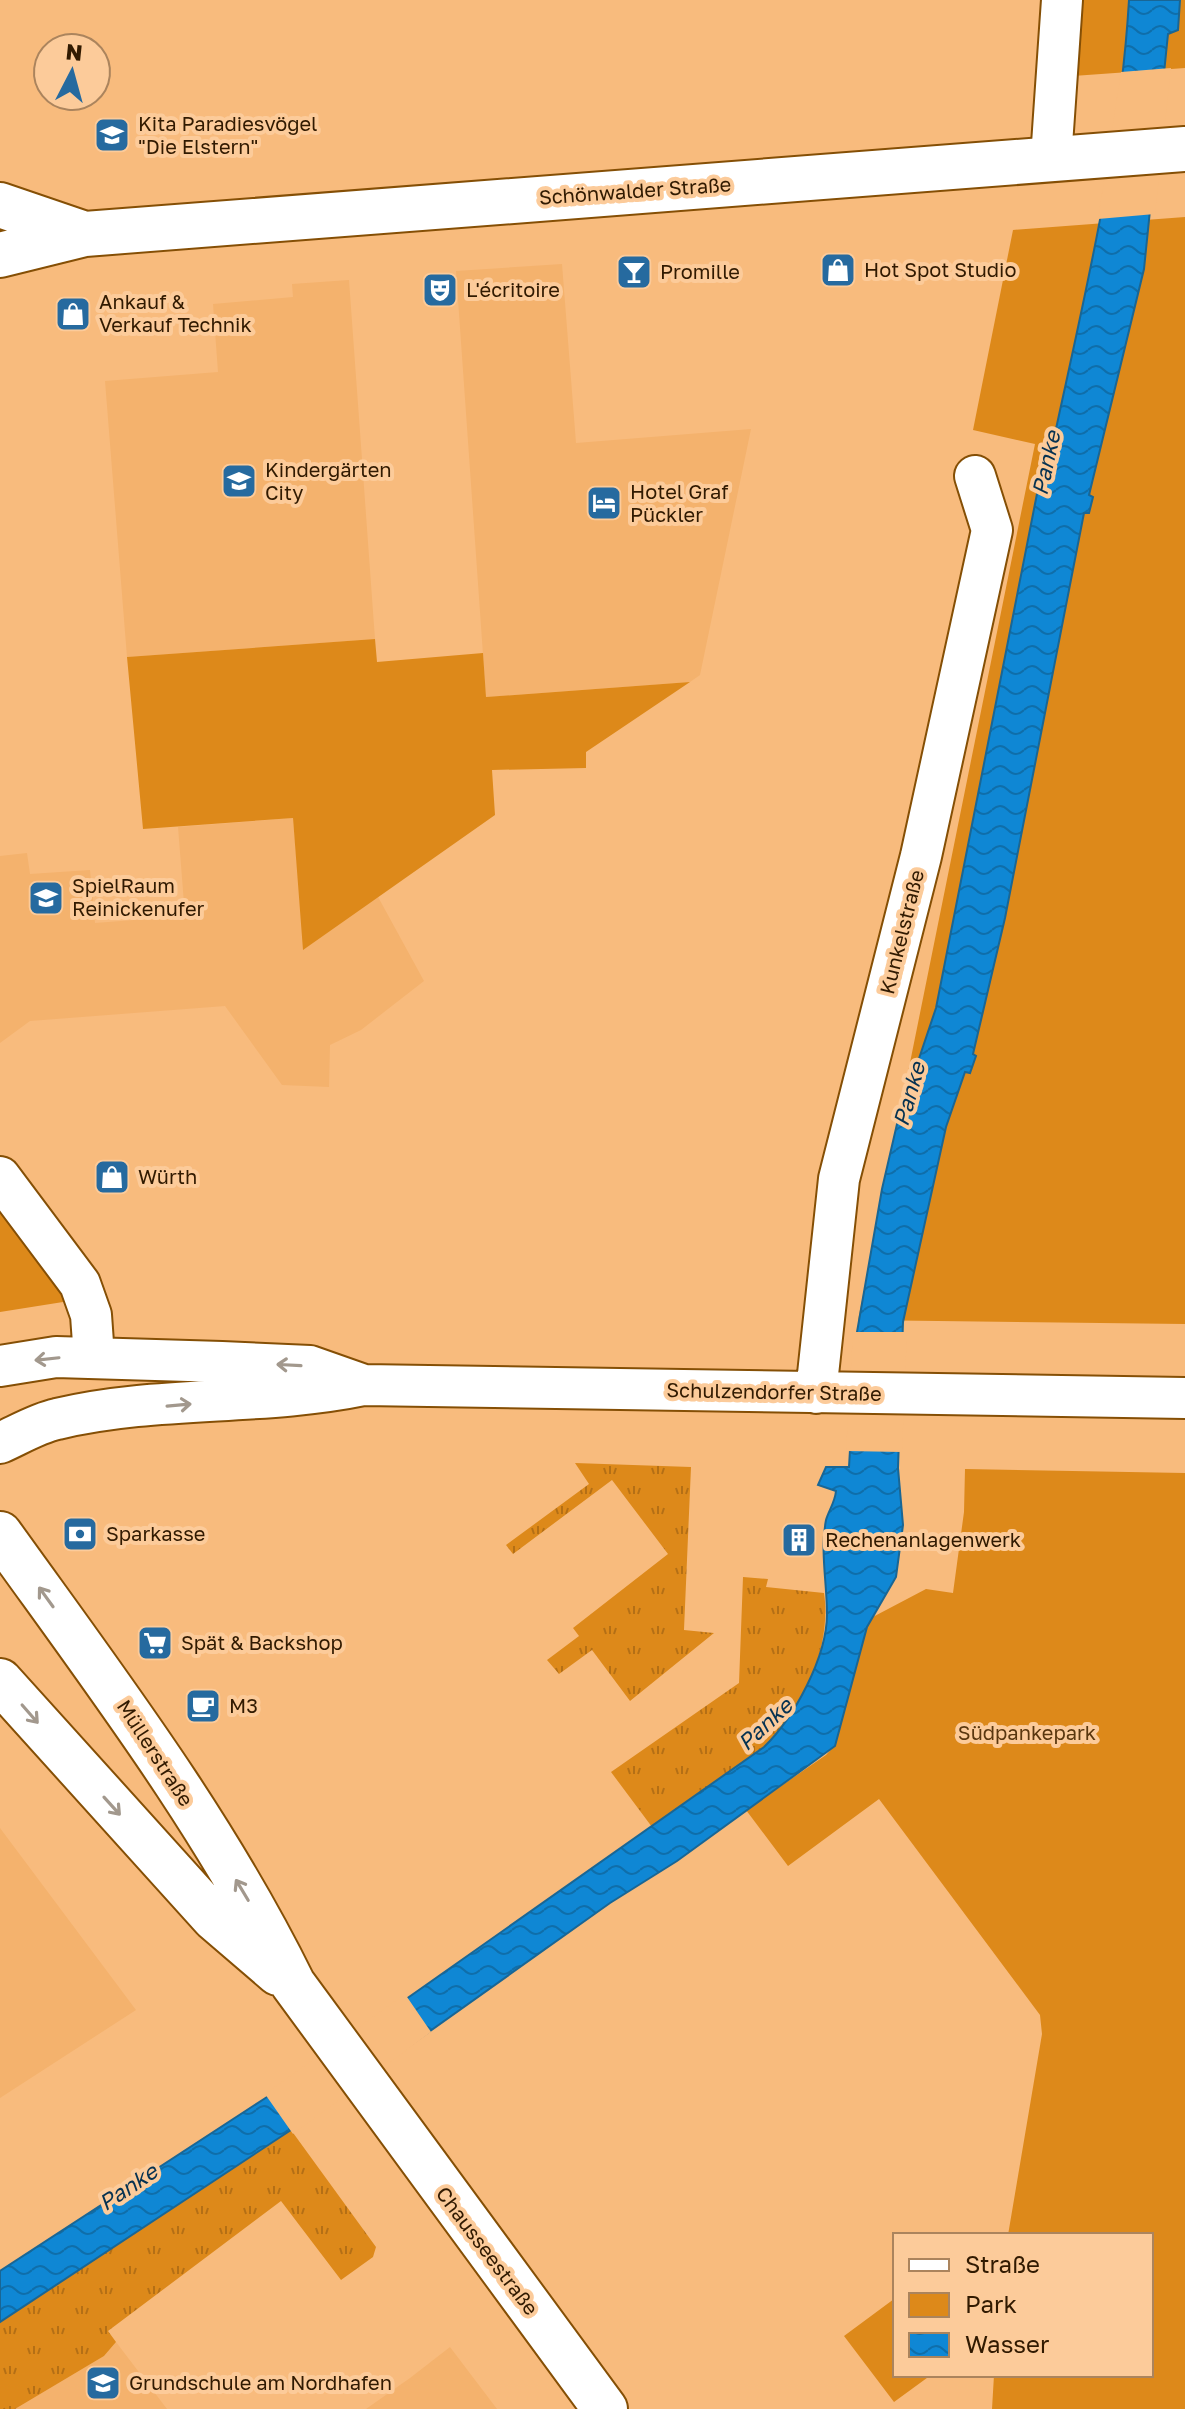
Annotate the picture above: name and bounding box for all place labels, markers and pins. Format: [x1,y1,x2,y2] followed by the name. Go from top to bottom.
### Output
[138,111,318,158] place label: Kita Paradiesvögel "Die Elstern"
[93,116,131,154] school or university icon: Kita Paradiesvögel "Die Elstern"
[819,251,857,289] shop icon: Hot Spot Studio
[615,253,653,291] bar icon: Promille
[864,257,1016,281] place label: Hot Spot Studio
[660,259,740,283] place label: Promille
[421,271,459,309] theatre icon: L'écritoire
[466,277,560,301] place label: L'écritoire
[99,289,252,336] place label: Ankauf & Verkauf Technik
[54,295,92,333] shop icon: Ankauf & Verkauf Technik
[265,457,392,504] place label: Kindergärten City
[220,462,258,500] school or university icon: Kindergärten City
[630,479,729,526] place label: Hotel Graf Pückler
[585,484,623,522] hotel icon: Hotel Graf Pückler
[72,873,205,920] place label: SpielRaum Reinickenufer
[27,879,65,917] school or university icon: SpielRaum Reinickenufer
[93,1158,131,1196] shop icon: Würth
[138,1164,197,1188] place label: Würth
[61,1515,99,1553] bank icon: Sparkasse
[106,1521,205,1545] place label: Sparkasse
[780,1521,818,1559] building icon: Rechenanlagenwerk
[825,1527,1021,1551] place label: Rechenanlagenwerk
[136,1624,174,1662] supermarket icon: Spät & Backshop
[181,1630,343,1654] place label: Spät & Backshop
[184,1687,222,1725] cafe icon: M3
[229,1693,258,1717] place label: M3
[84,2364,122,2402] school or university icon: Grundschule am Nordhafen
[129,2370,392,2394] place label: Grundschule am Nordhafen

